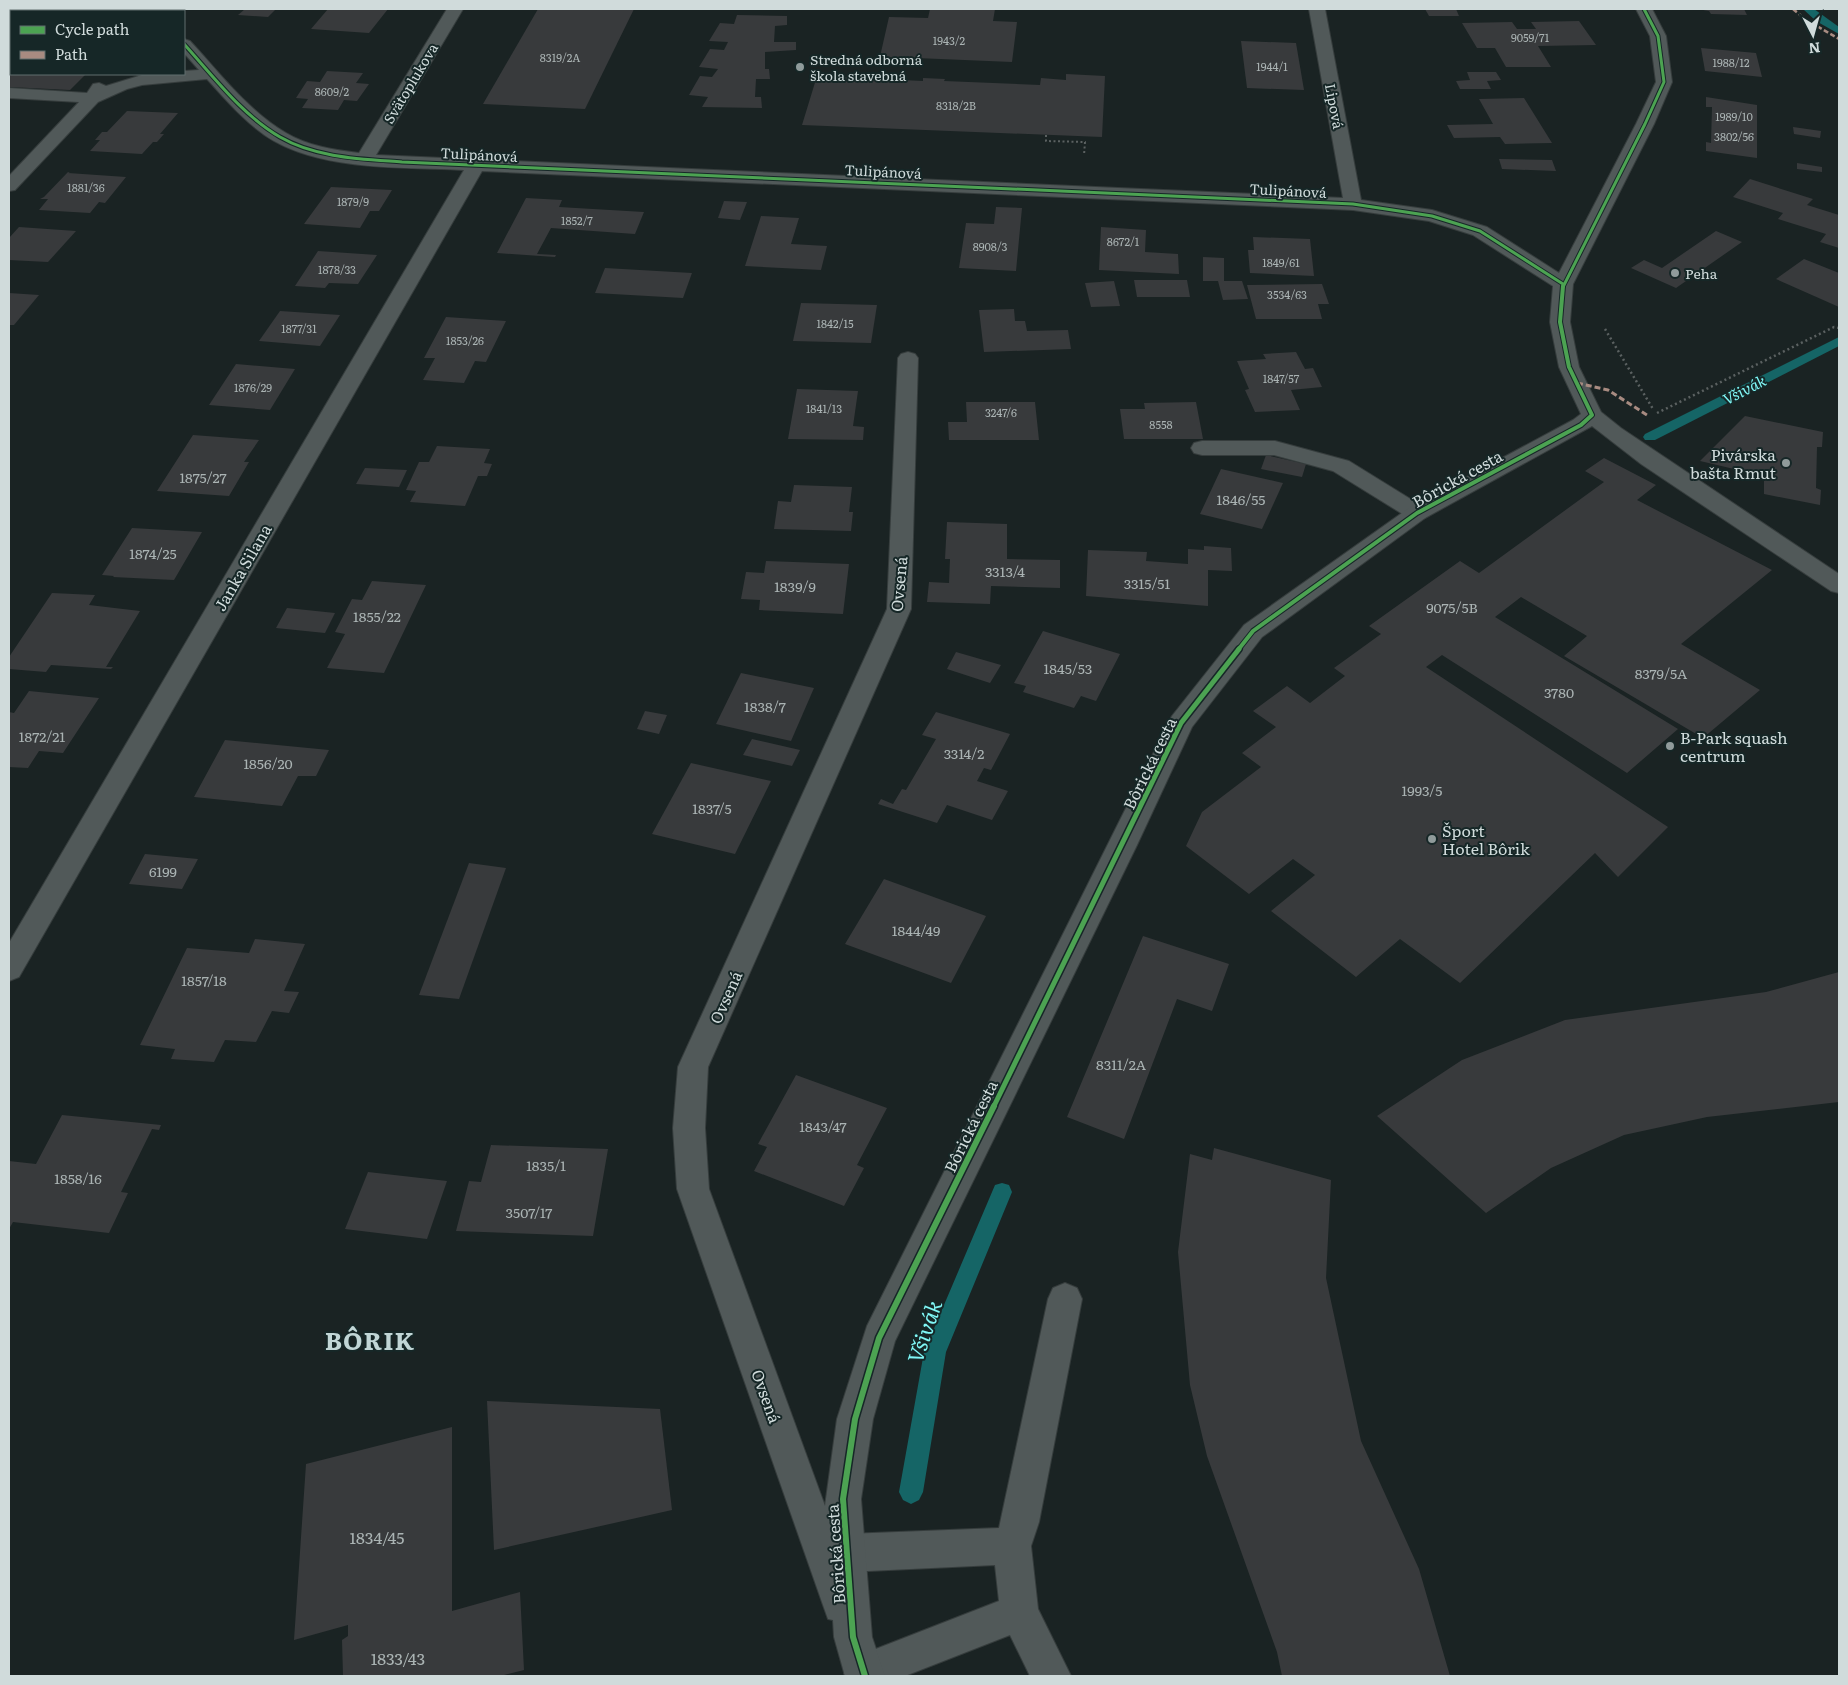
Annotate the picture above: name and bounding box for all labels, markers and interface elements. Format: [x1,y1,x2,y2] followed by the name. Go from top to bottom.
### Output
[10,10,185,75] legend
[1788,10,1838,60] north arrow
[55,17,130,40] text: Cycle path
[1511,29,1550,45] house number: 9059/71
[933,32,966,48] house number: 1943/2
[1807,38,1821,60] text: N
[378,39,442,127] street label: Svätoplukova
[55,42,88,65] text: Path
[540,49,580,65] house number: 8319/2A
[810,49,923,85] place label: Stredná odborná škola stavebná
[1712,54,1750,70] house number: 1988/12
[1256,58,1288,74] house number: 1944/1
[794,61,806,73] marker: Stredná odborná škola stavebná
[1321,82,1349,131] street label: Lipová
[315,83,350,99] house number: 8609/2
[936,97,976,113] house number: 8318/2B
[1715,108,1753,124] house number: 1989/10
[1714,128,1754,144] house number: 3802/56
[440,142,518,166] street label: Tulipánová
[844,159,922,183] street label: Tulipánová
[1249,178,1327,202] street label: Tulipánová
[67,179,105,195] house number: 1881/36
[337,193,369,209] house number: 1879/9
[561,212,593,228] house number: 1852/7
[1107,233,1140,249] house number: 8672/1
[973,238,1007,254] house number: 8908/3
[1262,254,1300,270] house number: 1849/61
[318,261,356,277] house number: 1878/33
[1685,263,1718,283] place label: Peha
[1669,267,1681,279] marker: Peha
[1267,286,1307,302] house number: 3534/63
[817,315,854,331] house number: 1842/15
[281,320,317,336] house number: 1877/31
[446,332,484,348] house number: 1853/26
[1718,368,1770,410] water label: Všivák
[1263,370,1300,386] house number: 1847/57
[234,379,272,395] house number: 1876/29
[806,400,842,416] house number: 1841/13
[985,404,1017,420] house number: 3247/6
[1149,416,1173,432] house number: 8558
[1690,442,1777,484] place label: Pivárska bašta Rmut
[1407,443,1507,513] street label: Bôrická cesta
[1780,457,1792,469] marker: Pivárska bašta Rmut
[179,467,227,487] house number: 1875/27
[1217,489,1265,509] house number: 1846/55
[207,519,277,615] street label: Janka Silana
[129,543,177,563] house number: 1874/25
[884,555,912,613] street label: Ovsená
[985,561,1025,581] house number: 3313/4
[1124,573,1170,593] house number: 3315/51
[774,576,816,596] house number: 1839/9
[1426,597,1478,617] house number: 9075/5B
[353,606,401,626] house number: 1855/22
[1044,658,1092,678] house number: 1845/53
[1635,663,1688,683] house number: 8379/5A
[1544,682,1574,702] house number: 3780
[744,696,786,716] house number: 1838/7
[1116,712,1182,813] street label: Bôrická cesta
[1680,725,1788,767] place label: B-Park squash centrum
[19,726,65,746] house number: 1872/21
[1664,740,1676,752] marker: B-Park squash centrum
[944,743,984,763] house number: 3314/2
[243,753,293,773] house number: 1856/20
[1402,780,1442,800] house number: 1993/5
[692,798,732,818] house number: 1837/5
[1442,818,1530,860] place label: Šport Hotel Bôrik
[1426,833,1438,845] marker: Šport Hotel Bôrik
[149,861,177,881] house number: 6199
[892,920,940,940] house number: 1844/49
[703,966,747,1027] street label: Ovsená
[181,970,227,990] house number: 1857/18
[1096,1054,1147,1074] house number: 8311/2A
[937,1075,1003,1176] street label: Bôrická cesta
[799,1116,847,1136] house number: 1843/47
[526,1155,566,1175] house number: 1835/1
[54,1168,102,1188] house number: 1858/16
[506,1202,552,1222] house number: 3507/17
[898,1295,948,1366] water label: Všivák
[325,1321,415,1358] district label: BÔRIK
[746,1366,788,1427] street label: Ovsená
[820,1503,850,1605] street label: Bôrická cesta
[350,1525,404,1549] house number: 1834/45
[371,1646,425,1670] house number: 1833/43

